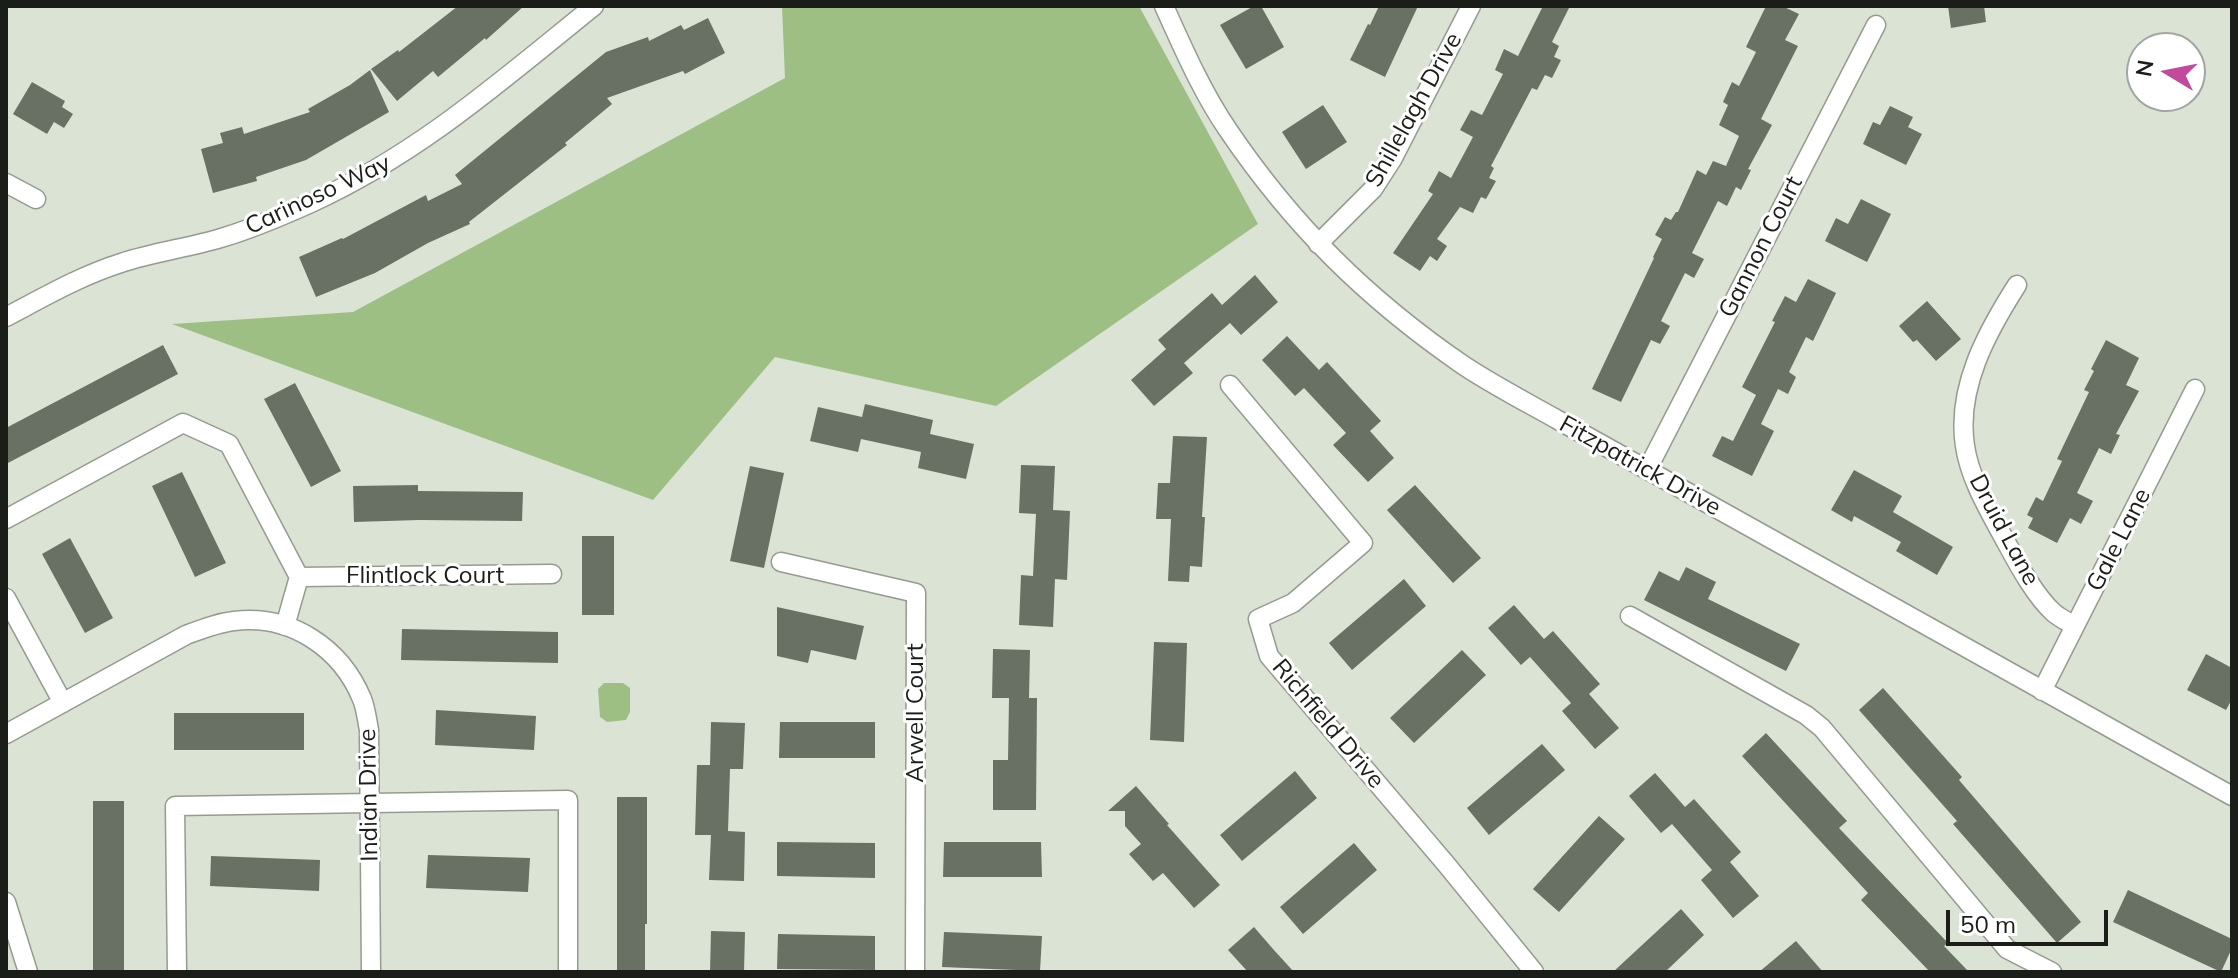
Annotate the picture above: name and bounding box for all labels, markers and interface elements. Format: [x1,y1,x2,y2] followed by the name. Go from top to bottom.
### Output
[1360,28,1468,192] street label: Shillelagh Drive
[2126,32,2206,112] north arrow
[2129,58,2160,79] text: N
[241,149,395,241] street label: Carinoso Way
[1713,171,1809,323] street label: Gannon Court
[1554,410,1726,522] street label: Fitzpatrick Drive
[1963,470,2045,590] street label: Druid Lane
[2081,484,2157,596] street label: Gale Lane
[346,562,504,590] street label: Flintlock Court
[902,643,930,783] street label: Arwell Court
[1266,654,1390,794] street label: Richfield Drive
[353,728,385,862] street label: Indian Drive
[1950,894,2112,944] scale bar
[1960,909,2016,939] text: 50 m

